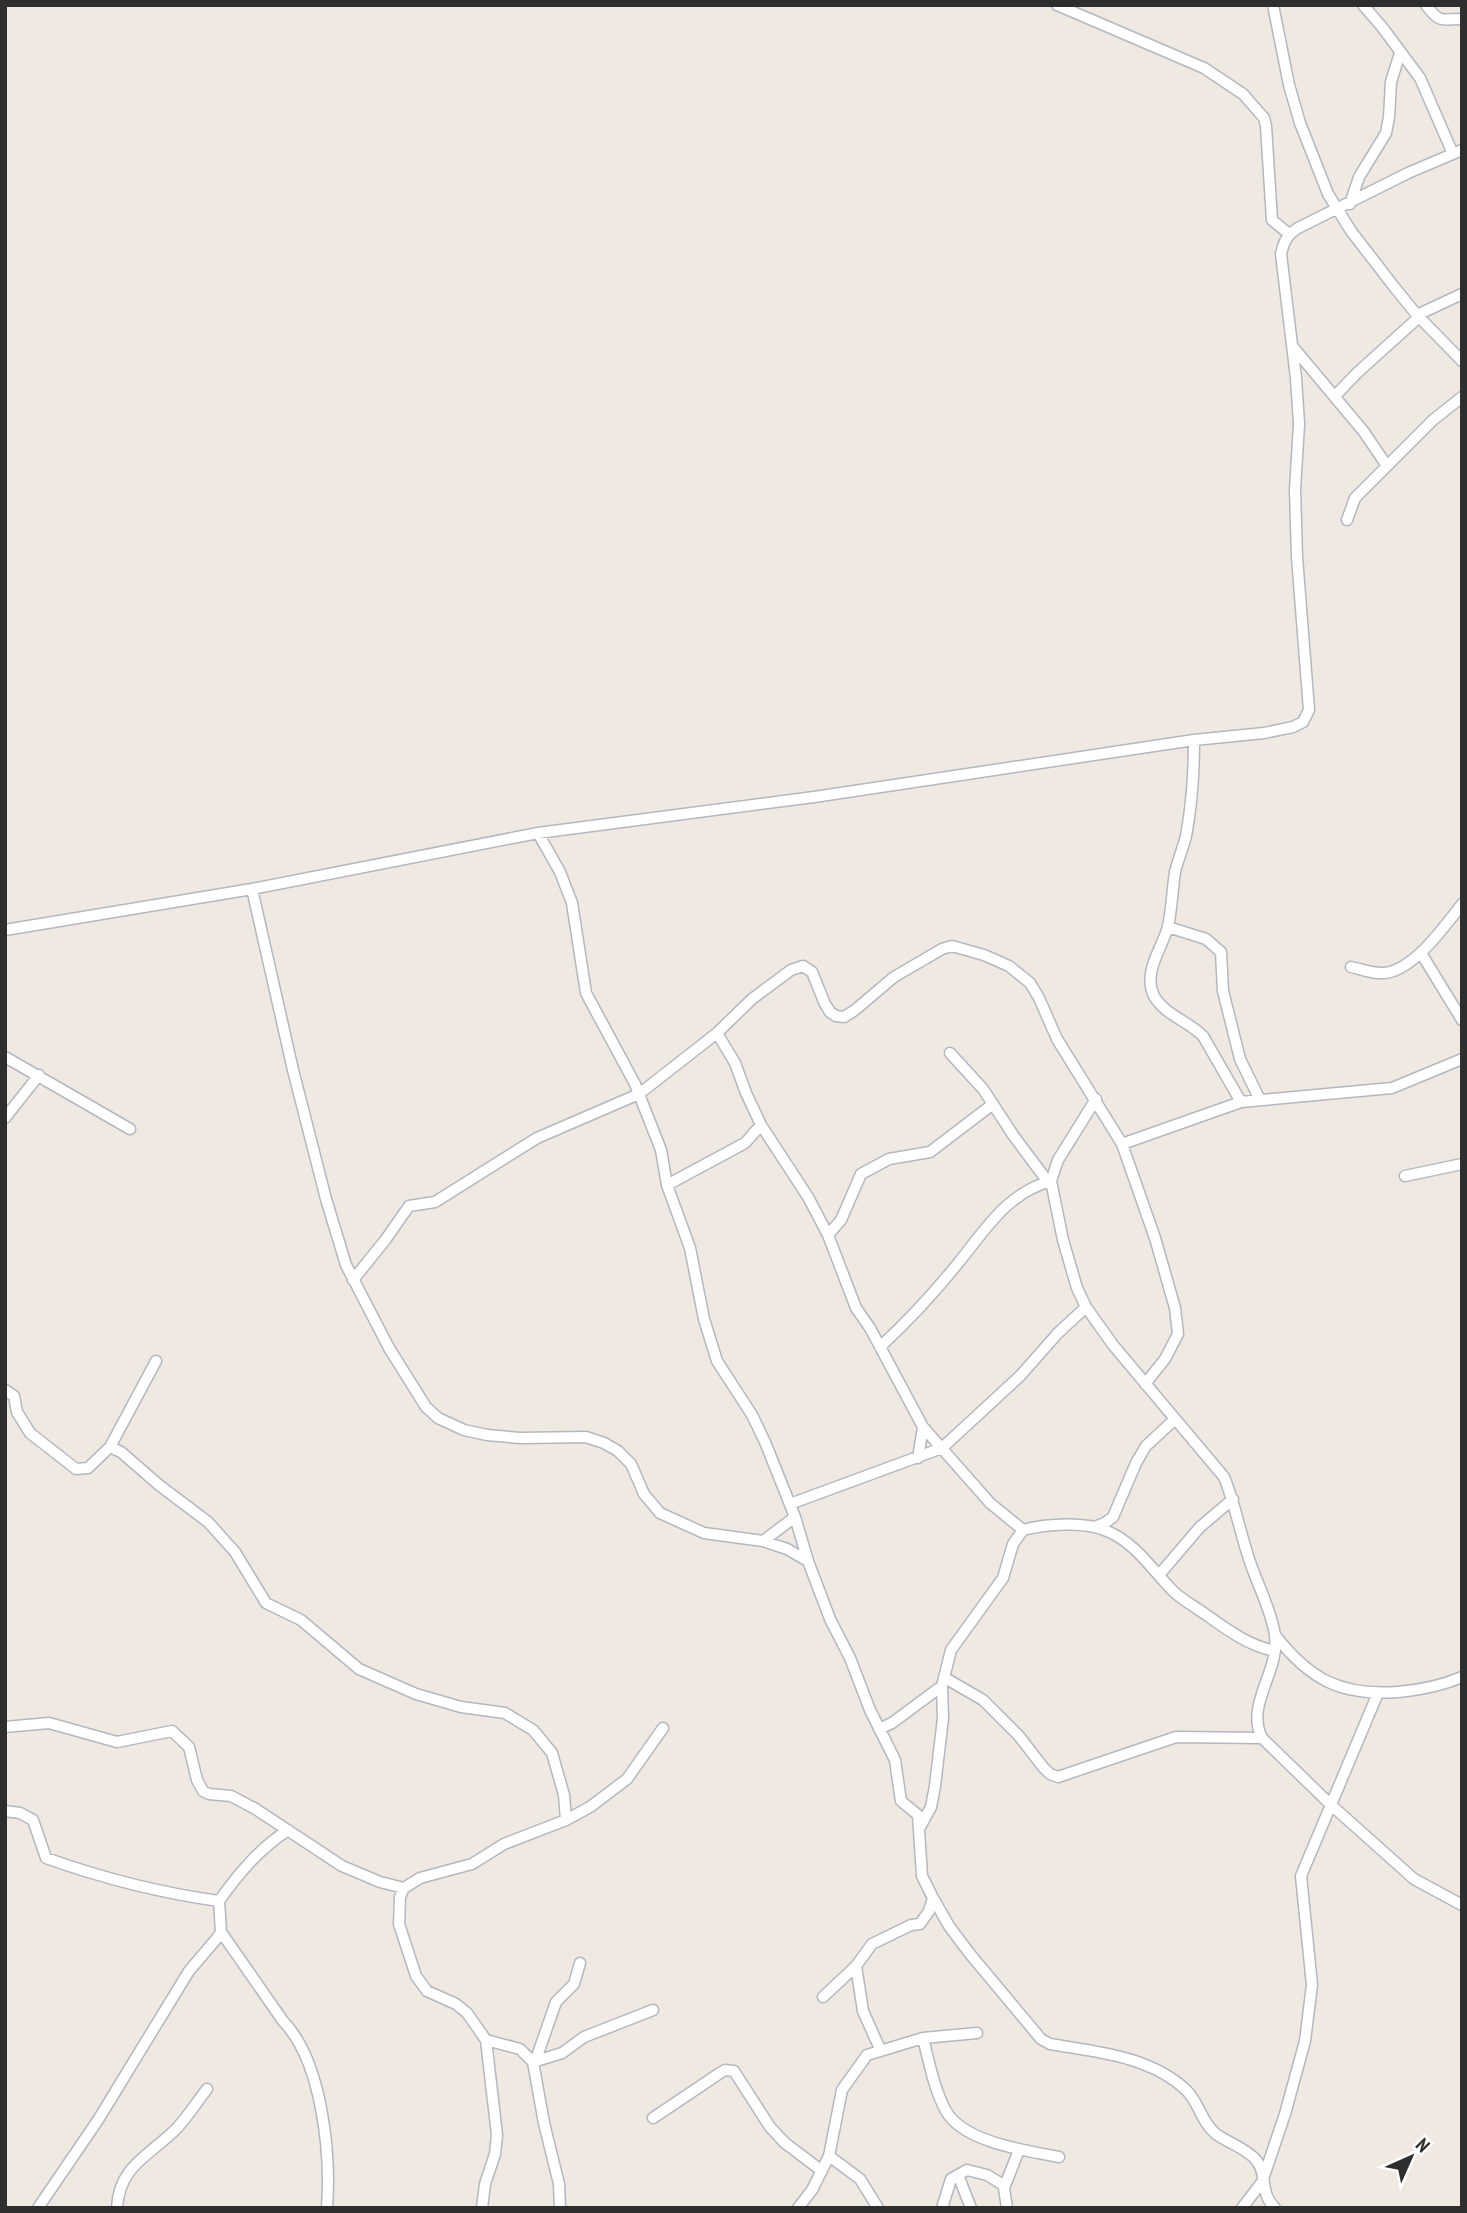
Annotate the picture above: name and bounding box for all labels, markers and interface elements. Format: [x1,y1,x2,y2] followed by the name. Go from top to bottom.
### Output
[1376,2122,1446,2192] north arrow
[1411,2133,1435,2157] text: N

